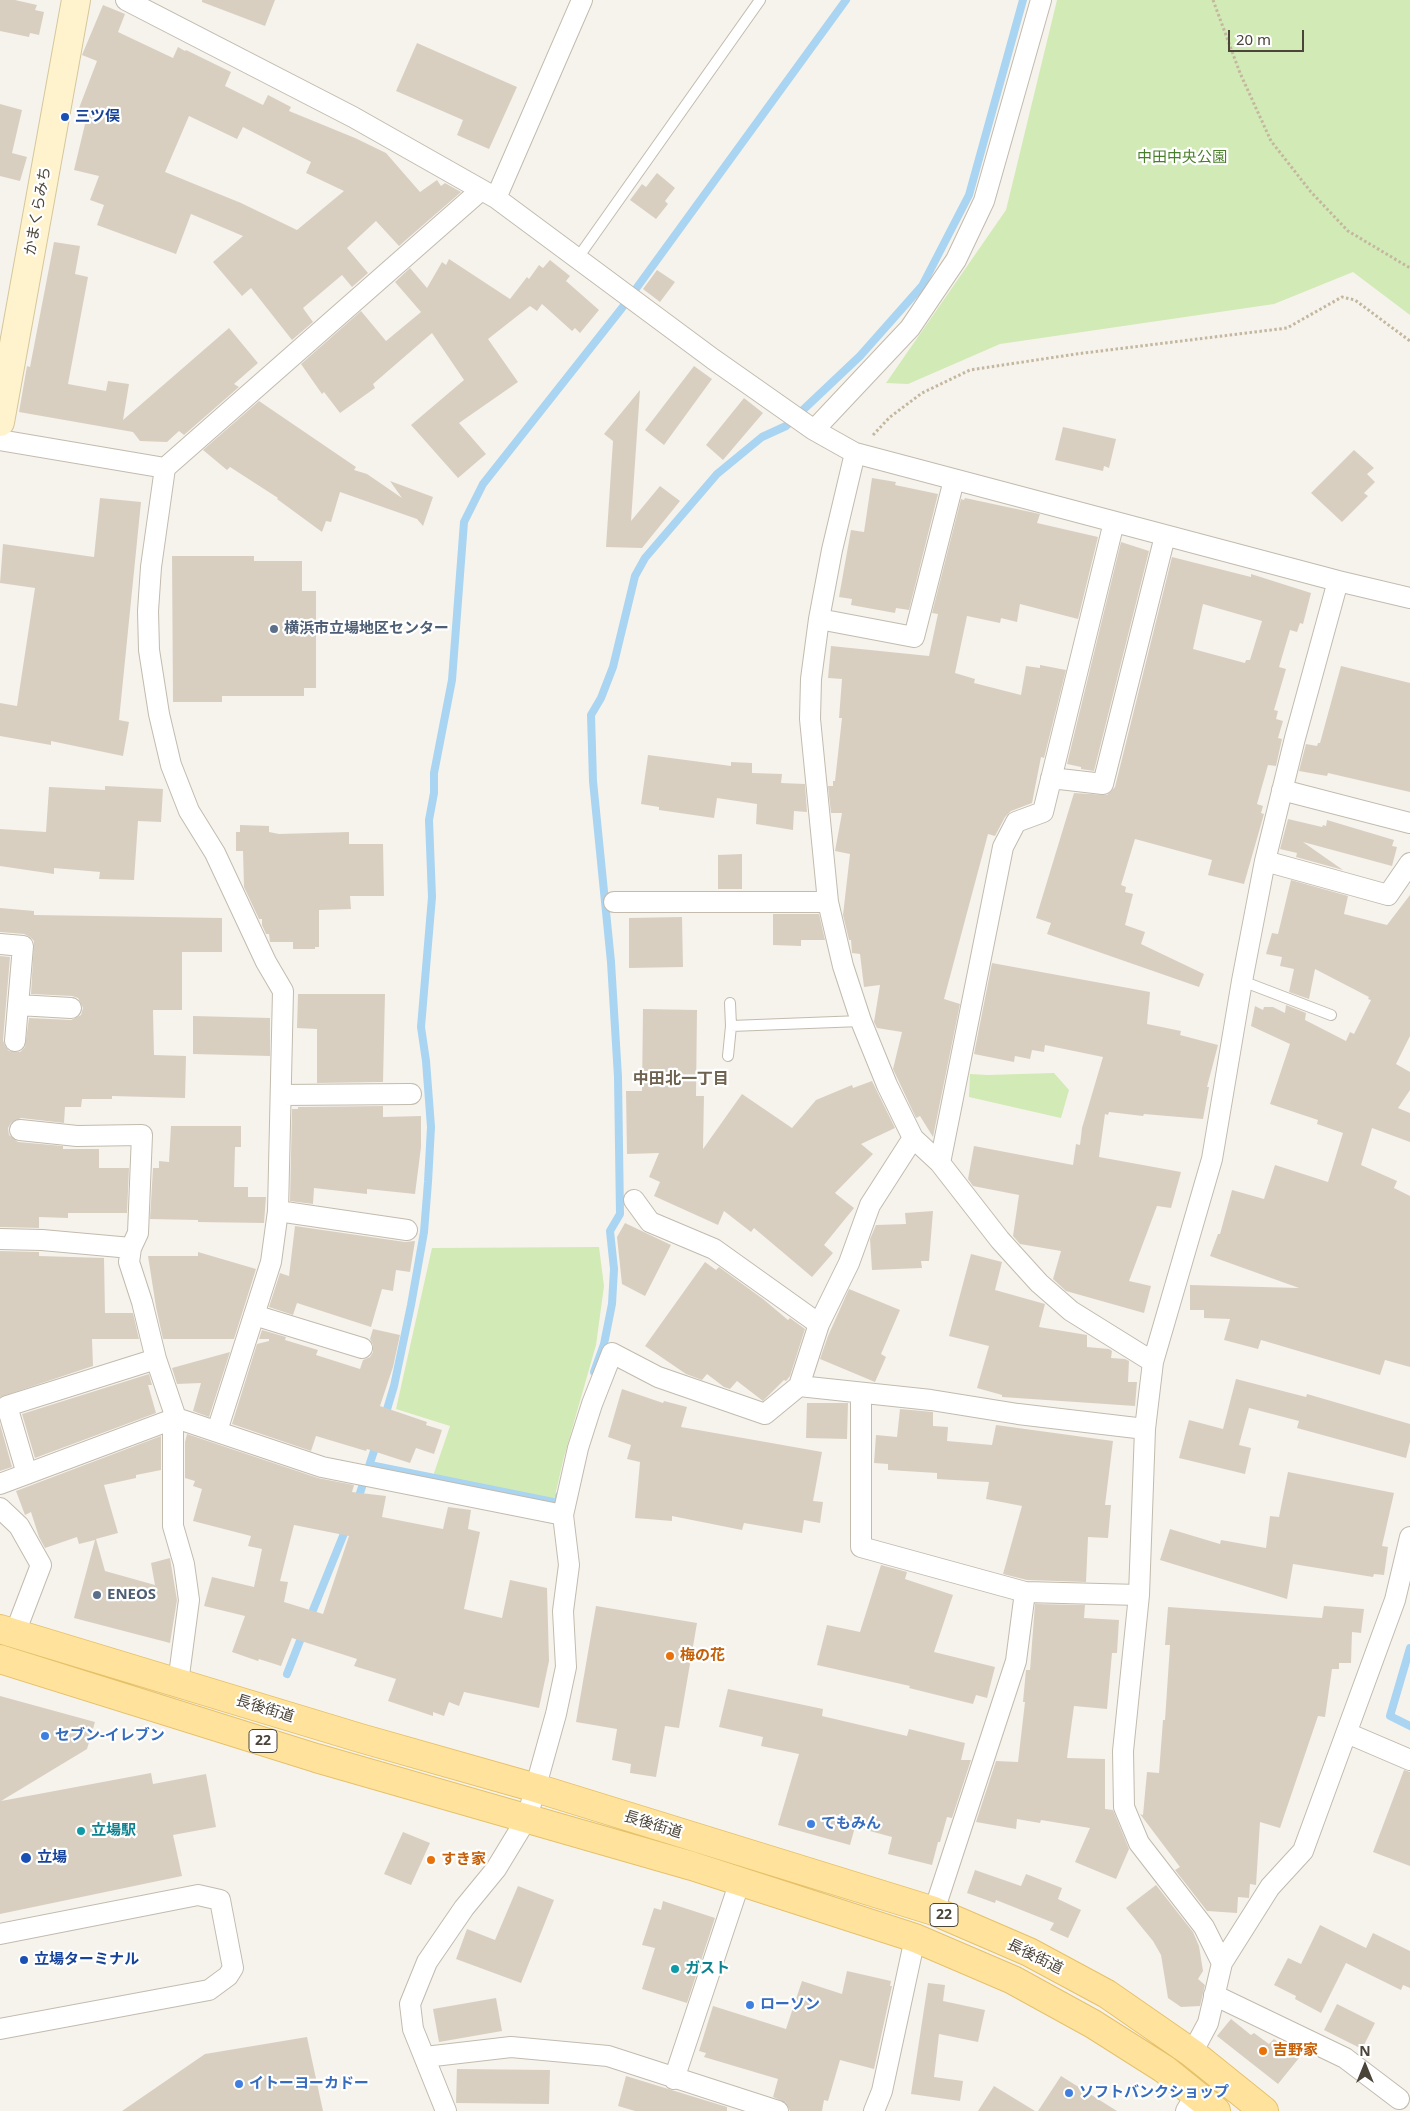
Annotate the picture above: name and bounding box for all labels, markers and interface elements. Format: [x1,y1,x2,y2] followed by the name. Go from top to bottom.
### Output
[1230,20,1306,52] scale bar
[1236,29,1271,49] text: 20 m
[75,108,120,126] place label: 三ツ俣
[59,111,71,123] marker: 三ツ俣
[1137,149,1227,167] park label: 中田中央公園
[21,165,55,257] street label: かまくらみち
[284,620,449,638] place label: 横浜市立場地区センター
[268,623,280,635] marker: 横浜市立場地区センター
[633,1069,729,1089] district label: 中田北一丁目
[107,1586,156,1604] place label: ENEOS
[91,1589,103,1601] marker: ENEOS
[680,1647,725,1665] place label: 梅の花
[664,1650,676,1662] marker: 梅の花
[234,1692,296,1726] street label: 長後街道
[55,1727,165,1745] place label: セブン-イレブン
[39,1730,51,1742] marker: セブン-イレブン
[249,1730,277,1752] road number: 22
[622,1808,684,1842] street label: 長後街道
[821,1815,881,1833] place label: てもみん
[805,1818,817,1830] marker: てもみん
[91,1822,136,1840] place label: 立場駅
[75,1825,87,1837] marker: 立場駅
[37,1849,67,1867] place label: 立場
[19,1851,33,1865] marker: 立場
[441,1851,486,1869] place label: すき家
[425,1854,437,1866] marker: すき家
[930,1904,958,1926] road number: 22
[1004,1936,1066,1978] street label: 長後街道
[34,1951,139,1969] place label: 立場ターミナル
[18,1954,30,1966] marker: 立場ターミナル
[685,1960,730,1978] place label: ガスト
[669,1963,681,1975] marker: ガスト
[760,1996,820,2014] place label: ローソン
[744,1999,756,2011] marker: ローソン
[1340,2041,1390,2091] north arrow
[1359,2041,1371,2060] text: N
[1273,2042,1318,2060] place label: 吉野家
[1257,2045,1269,2057] marker: 吉野家
[249,2075,369,2093] place label: イトーヨーカドー
[233,2078,245,2090] marker: イトーヨーカドー
[1079,2084,1229,2102] place label: ソフトバンクショップ
[1063,2087,1075,2099] marker: ソフトバンクショップ

